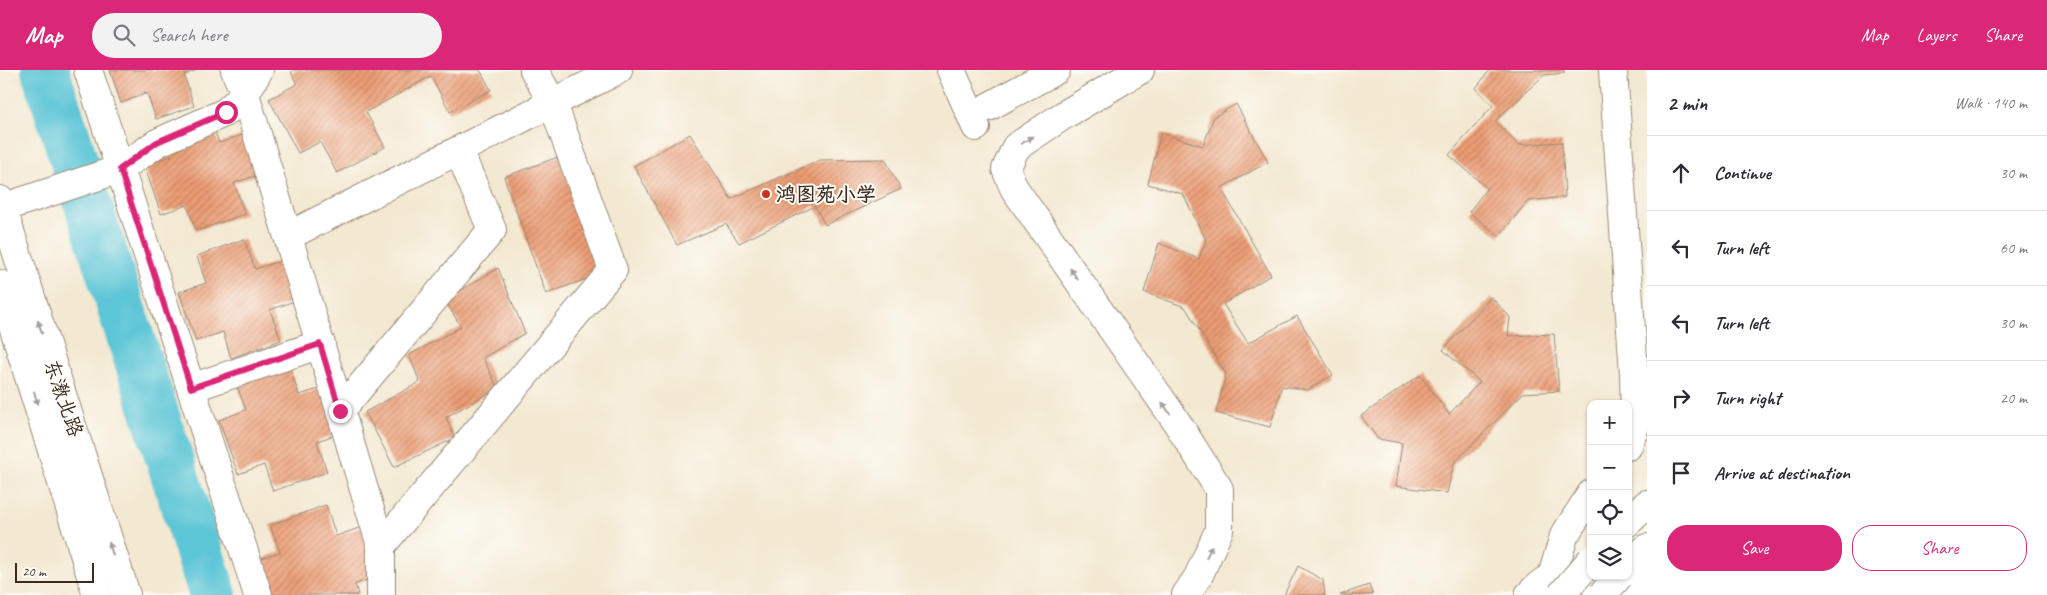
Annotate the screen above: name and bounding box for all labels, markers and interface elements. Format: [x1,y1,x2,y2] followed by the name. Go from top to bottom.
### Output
[92,13,442,58] search box
[25,20,62,50] text: Map
[110,21,138,49] icon: search
[150,23,228,47] text: Search here
[1861,24,1889,46] text: Map
[1917,24,1956,46] text: Layers
[1984,24,2022,46] text: Share
[1667,90,1707,116] text: 2 min
[1955,93,2027,113] text: Walk · 140 m
[215,101,238,124] route start
[1020,135,1034,145] one-way arrow
[1667,159,1695,187] icon: ahead
[1714,161,1771,185] text: Continue
[2000,163,2027,183] text: 30 m
[776,182,876,207] place label: 鸿图苑小学
[760,188,772,200] marker: 鸿图苑小学
[1667,234,1695,262] icon: left
[1714,236,1769,260] text: Turn left
[2000,238,2027,258] text: 60 m
[1069,267,1079,281] one-way arrow
[1667,309,1695,337] icon: left
[1714,311,1769,335] text: Turn left
[2000,313,2027,333] text: 30 m
[36,320,43,335] one-way arrow
[39,356,89,441] street label: 东漖北路
[1667,384,1695,412] icon: right
[1714,386,1781,410] text: Turn right
[2000,388,2027,408] text: 20 m
[32,390,40,405] one-way arrow
[329,400,352,423] route end
[1587,400,1632,580] map controls
[1587,400,1632,445] button: +
[1162,401,1171,414] one-way arrow
[1587,445,1632,490] button: −
[1667,459,1695,487] icon: arrive
[1714,461,1850,485] text: Arrive at destination
[1587,490,1632,535] button: locate
[1667,525,1842,571] button: Save
[1852,525,2027,571] button: Share
[1587,535,1632,580] button: layers
[107,541,115,556] one-way arrow
[1205,545,1213,559] one-way arrow
[15,560,94,583] scale bar
[22,563,46,580] text: 20 m

